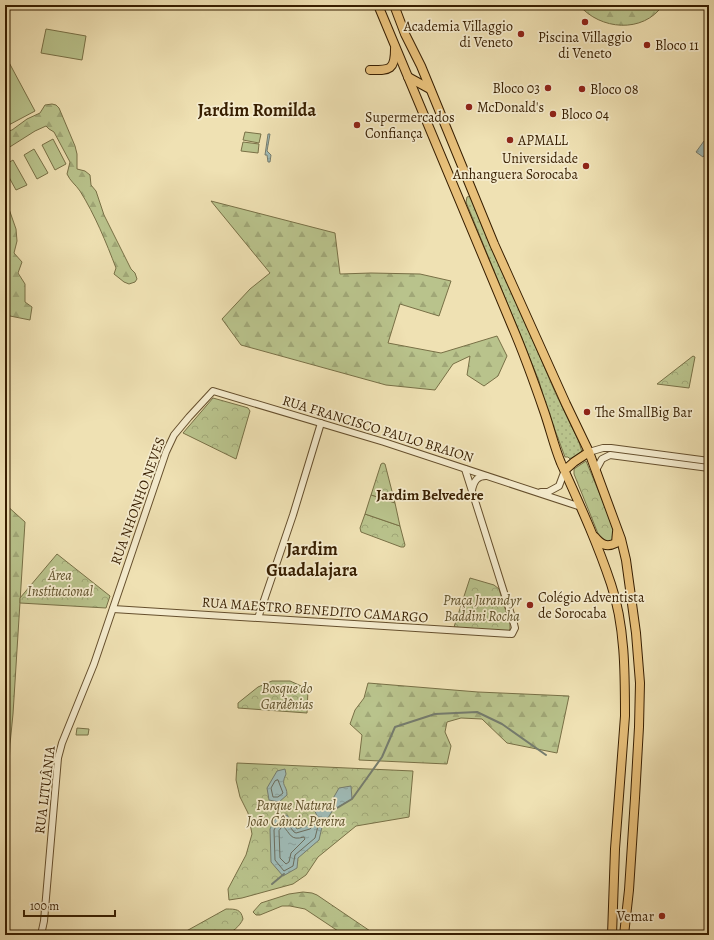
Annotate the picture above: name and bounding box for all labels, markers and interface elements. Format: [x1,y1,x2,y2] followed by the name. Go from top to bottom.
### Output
[403,17,513,52] place label: Academia Villaggio di Veneto
[580,17,590,27] marker: Piscina Villaggio di Veneto
[538,28,632,63] place label: Piscina Villaggio di Veneto
[516,29,526,39] marker: Academia Villaggio di Veneto
[655,36,699,55] place label: Bloco 11
[642,40,652,50] marker: Bloco 11
[492,79,540,98] place label: Bloco 03
[590,80,639,99] place label: Bloco 08
[543,83,553,93] marker: Bloco 03
[577,84,587,94] marker: Bloco 08
[198,98,316,122] district label: Jardim Romilda
[477,98,544,117] place label: McDonald's
[464,102,474,112] marker: McDonald's
[561,105,609,124] place label: Bloco 04
[365,108,455,143] place label: Supermercados Confiança
[548,109,558,119] marker: Bloco 04
[352,120,362,130] marker: Supermercados Confiança
[517,131,569,150] place label: APMALL
[505,135,515,145] marker: APMALL
[452,149,578,184] place label: Universidade Anhanguera Sorocaba
[581,161,591,171] marker: Universidade Anhanguera Sorocaba
[280,391,476,467] street label: RUA FRANCISCO PAULO BRAION
[595,403,693,422] place label: The SmallBig Bar
[582,407,592,417] marker: The SmallBig Bar
[106,435,170,567] street label: RUA NHONHO NEVES
[376,485,484,505] district label: Jardim Belvedere
[266,537,358,582] district label: Jardim Guadalajara
[27,566,93,601] park label: Área Institucional
[538,588,645,623] place label: Colégio Adventista de Sorocaba
[443,591,522,626] park label: Praça Jurandyr Baddini Rocha
[201,593,429,627] street label: RUA MAESTRO BENEDITO CAMARGO
[525,600,535,610] marker: Colégio Adventista de Sorocaba
[261,679,314,714] park label: Bosque do Gardênias
[30,744,60,835] street label: RUA LITUÂNIA
[246,796,346,831] park label: Parque Natural João Câncio Pereira
[24,892,115,918] scale bar
[30,898,59,914] text: 100 m
[616,907,655,926] place label: Vemar
[657,911,667,921] marker: Vemar

